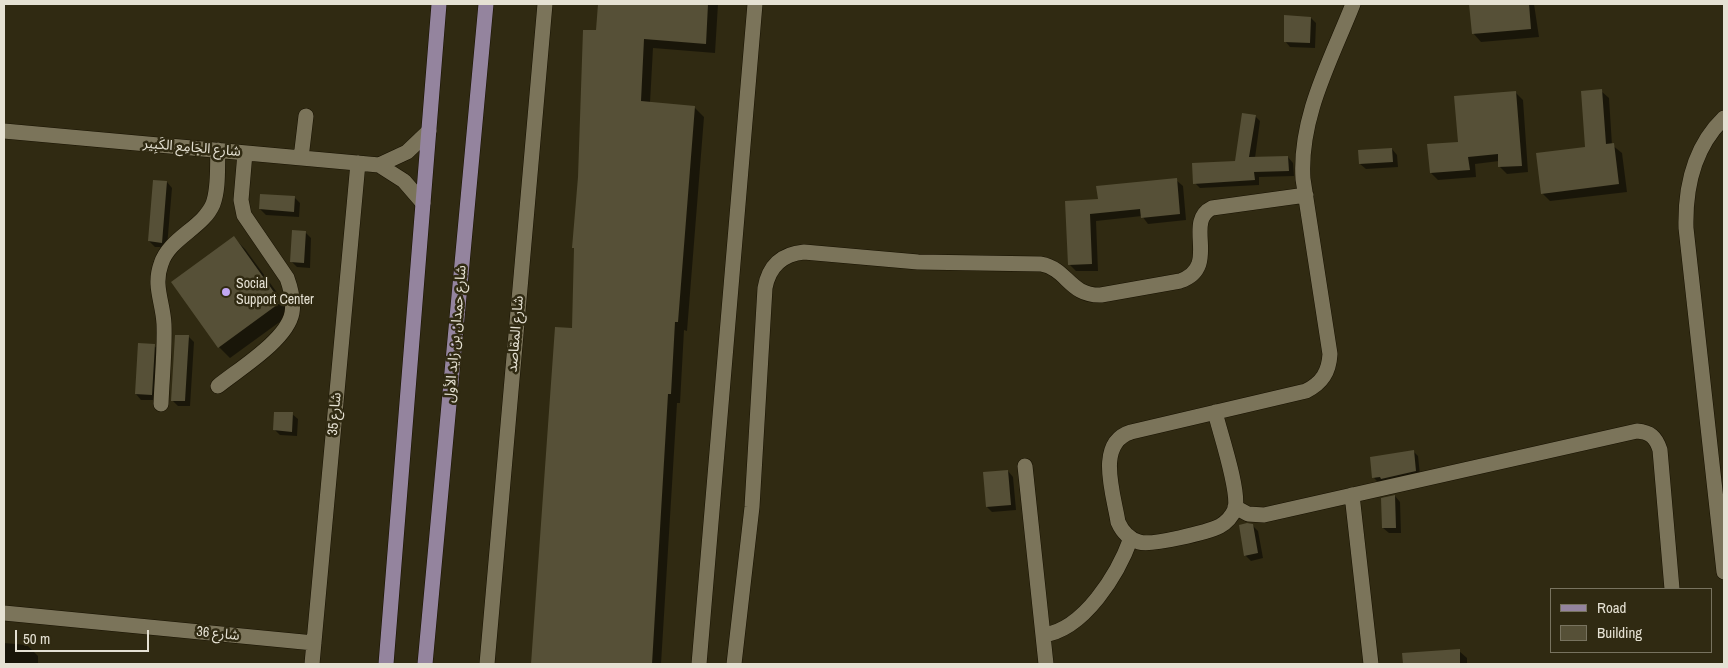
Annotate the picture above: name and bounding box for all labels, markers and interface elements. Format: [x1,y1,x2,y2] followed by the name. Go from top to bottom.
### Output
[142,135,242,161] street label: شارع الجَامِع الكَبِير
[442,265,470,403] street label: شارع حمدان بن زايد الأول
[236,276,314,308] place label: Social Support Center
[220,286,232,298] marker: Social Support Center
[504,295,528,373] street label: شارع المقاصد
[325,392,345,436] street label: شارع 35
[1550,588,1713,653] legend
[1597,597,1626,618] text: Road
[18,620,151,652] scale bar
[1597,622,1642,643] text: Building
[196,623,240,645] street label: شارع 36
[23,628,50,649] text: 50 m

